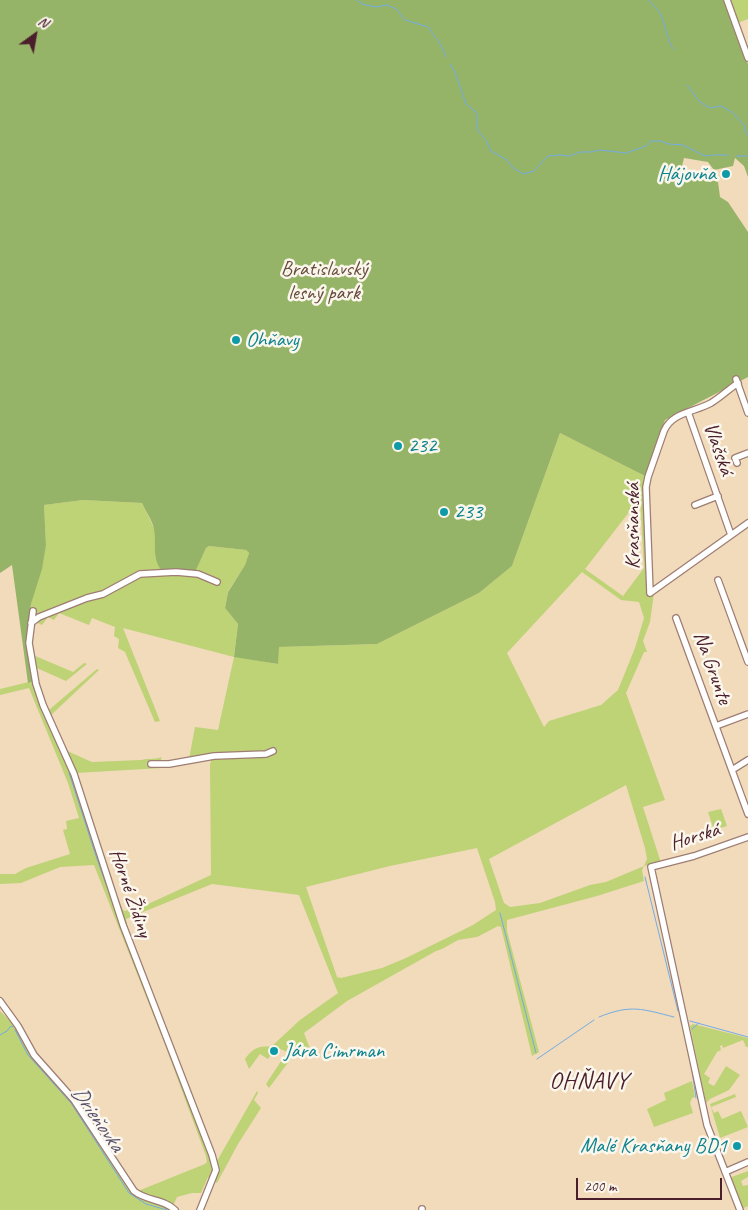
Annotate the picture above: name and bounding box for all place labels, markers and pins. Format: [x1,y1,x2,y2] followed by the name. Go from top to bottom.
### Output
[658,161,716,187] place label: Hájovňa
[720,168,732,180] marker: Hájovňa
[246,327,299,353] place label: Ohňavy
[230,334,242,346] marker: Ohňavy
[408,433,436,459] place label: 232
[392,440,404,452] marker: 232
[454,499,482,525] place label: 233
[438,506,450,518] marker: 233
[284,1038,384,1064] place label: Jára Cimrman
[268,1045,280,1057] marker: Jára Cimrman
[580,1133,727,1159] place label: Malé Krasňany BD1
[731,1140,743,1152] marker: Malé Krasňany BD1

